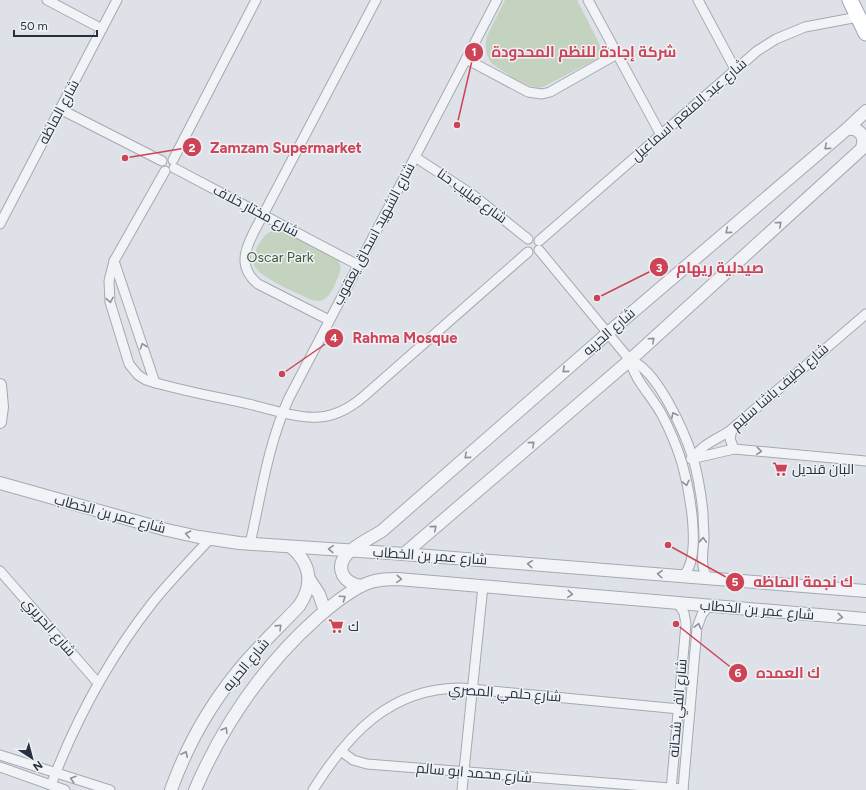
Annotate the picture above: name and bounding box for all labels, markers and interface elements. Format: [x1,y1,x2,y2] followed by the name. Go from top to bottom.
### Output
[14,12,97,38] scale bar
[20,19,48,33] text: 50 m
[464,38,684,65] callout: شركة إجادة للنظم المحدودة
[492,43,676,62] text: شركة إجادة للنظم المحدودة
[471,45,477,59] text: 1
[628,55,751,166] street label: شارع عبد المنعم اسماعيل
[35,77,83,147] street label: شارع الماظه
[182,134,370,161] callout: Zamzam Supermarket
[210,139,362,157] text: Zamzam Supermarket
[189,141,196,155] text: 2
[824,142,831,149] one-way arrow
[329,160,419,308] street label: شارع الشهيد اسحاق يعقوب
[434,165,510,227] street label: شارع فيليب حنا
[210,181,302,241] street label: شارع مختار خلاف
[774,222,782,229] one-way arrow
[725,226,732,233] one-way arrow
[247,249,314,266] park label: Oscar Park
[649,254,772,281] callout: صيدلية ريهام
[676,259,764,278] text: صيدلية ريهام
[656,261,663,275] text: 3
[105,297,114,303] one-way arrow
[579,305,639,359] street label: شارع الحريه
[324,325,465,352] callout: Rahma Mosque
[352,329,458,347] text: Rahma Mosque
[330,331,338,345] text: 4
[647,338,654,345] one-way arrow
[728,340,833,435] street label: شارع لطيف باشا سليم
[139,342,148,349] one-way arrow
[562,365,570,373] one-way arrow
[672,412,679,419] one-way arrow
[528,441,535,448] one-way arrow
[756,446,762,455] one-way arrow
[465,451,472,458] one-way arrow
[771,460,789,478] supermarket icon: البان قنديل
[792,461,854,478] place label: البان قنديل
[682,480,690,486] one-way arrow
[52,491,168,537] street label: شارع عمر بن الخطاب
[429,526,436,533] one-way arrow
[184,531,191,539] one-way arrow
[699,537,708,543] one-way arrow
[372,544,488,568] street label: شارع عمر بن الخطاب
[328,545,334,553] one-way arrow
[527,559,533,568] one-way arrow
[725,568,861,595] callout: ك نجمة الماظه
[657,570,663,579] one-way arrow
[753,573,853,591] text: ك نجمة الماظه
[396,575,402,584] one-way arrow
[732,575,739,589] text: 5
[567,589,574,598] one-way arrow
[17,594,79,662] street label: شارع الحريري
[338,596,345,603] one-way arrow
[699,597,815,623] street label: شارع عمر بن الخطاب
[837,612,843,621] one-way arrow
[327,617,345,635] supermarket icon: ك
[348,618,359,635] place label: ك
[693,623,702,630] one-way arrow
[274,625,281,632] one-way arrow
[219,635,273,695] street label: شارع الحريه
[665,658,694,758] street label: شارع الفي شحاته
[728,659,828,686] callout: ك العمده
[756,664,820,682] text: ك العمده
[735,666,742,680] text: 6
[448,681,562,708] street label: شارع حلمي المصري
[220,727,228,734] one-way arrow
[12,738,52,778] north arrow
[180,751,188,758] one-way arrow
[30,758,45,773] text: N
[415,759,533,788] street label: شارع محمد ابو سالم
[70,775,77,784] one-way arrow

